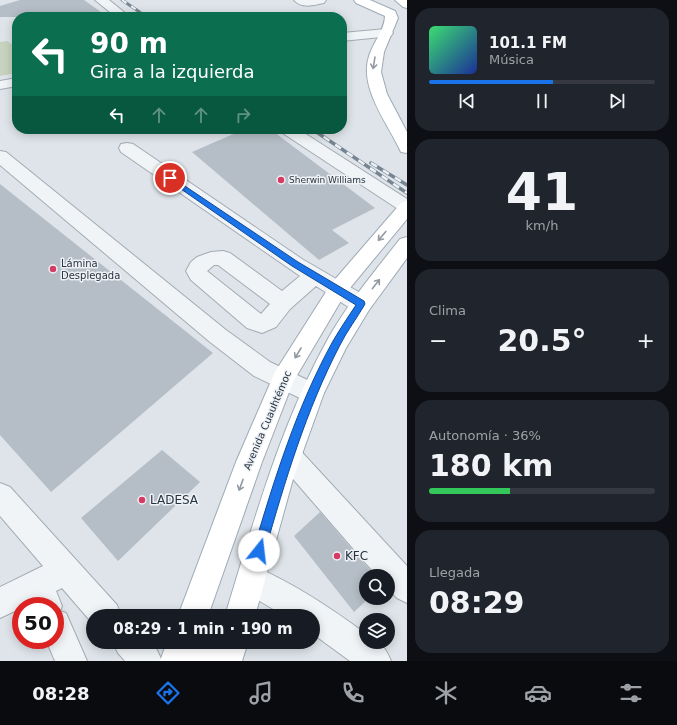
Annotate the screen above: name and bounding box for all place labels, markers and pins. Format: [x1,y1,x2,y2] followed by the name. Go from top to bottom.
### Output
[153,161,187,195] pin
[276,175,286,185] marker: Sherwin Williams
[289,175,366,185] place label: Sherwin Williams
[61,258,120,281] place label: Lámina Desplegada
[48,264,58,274] marker: Lámina Desplegada
[150,493,199,507] place label: LADESA
[137,495,147,505] marker: LADESA
[345,549,368,563] place label: KFC
[332,551,342,561] marker: KFC

